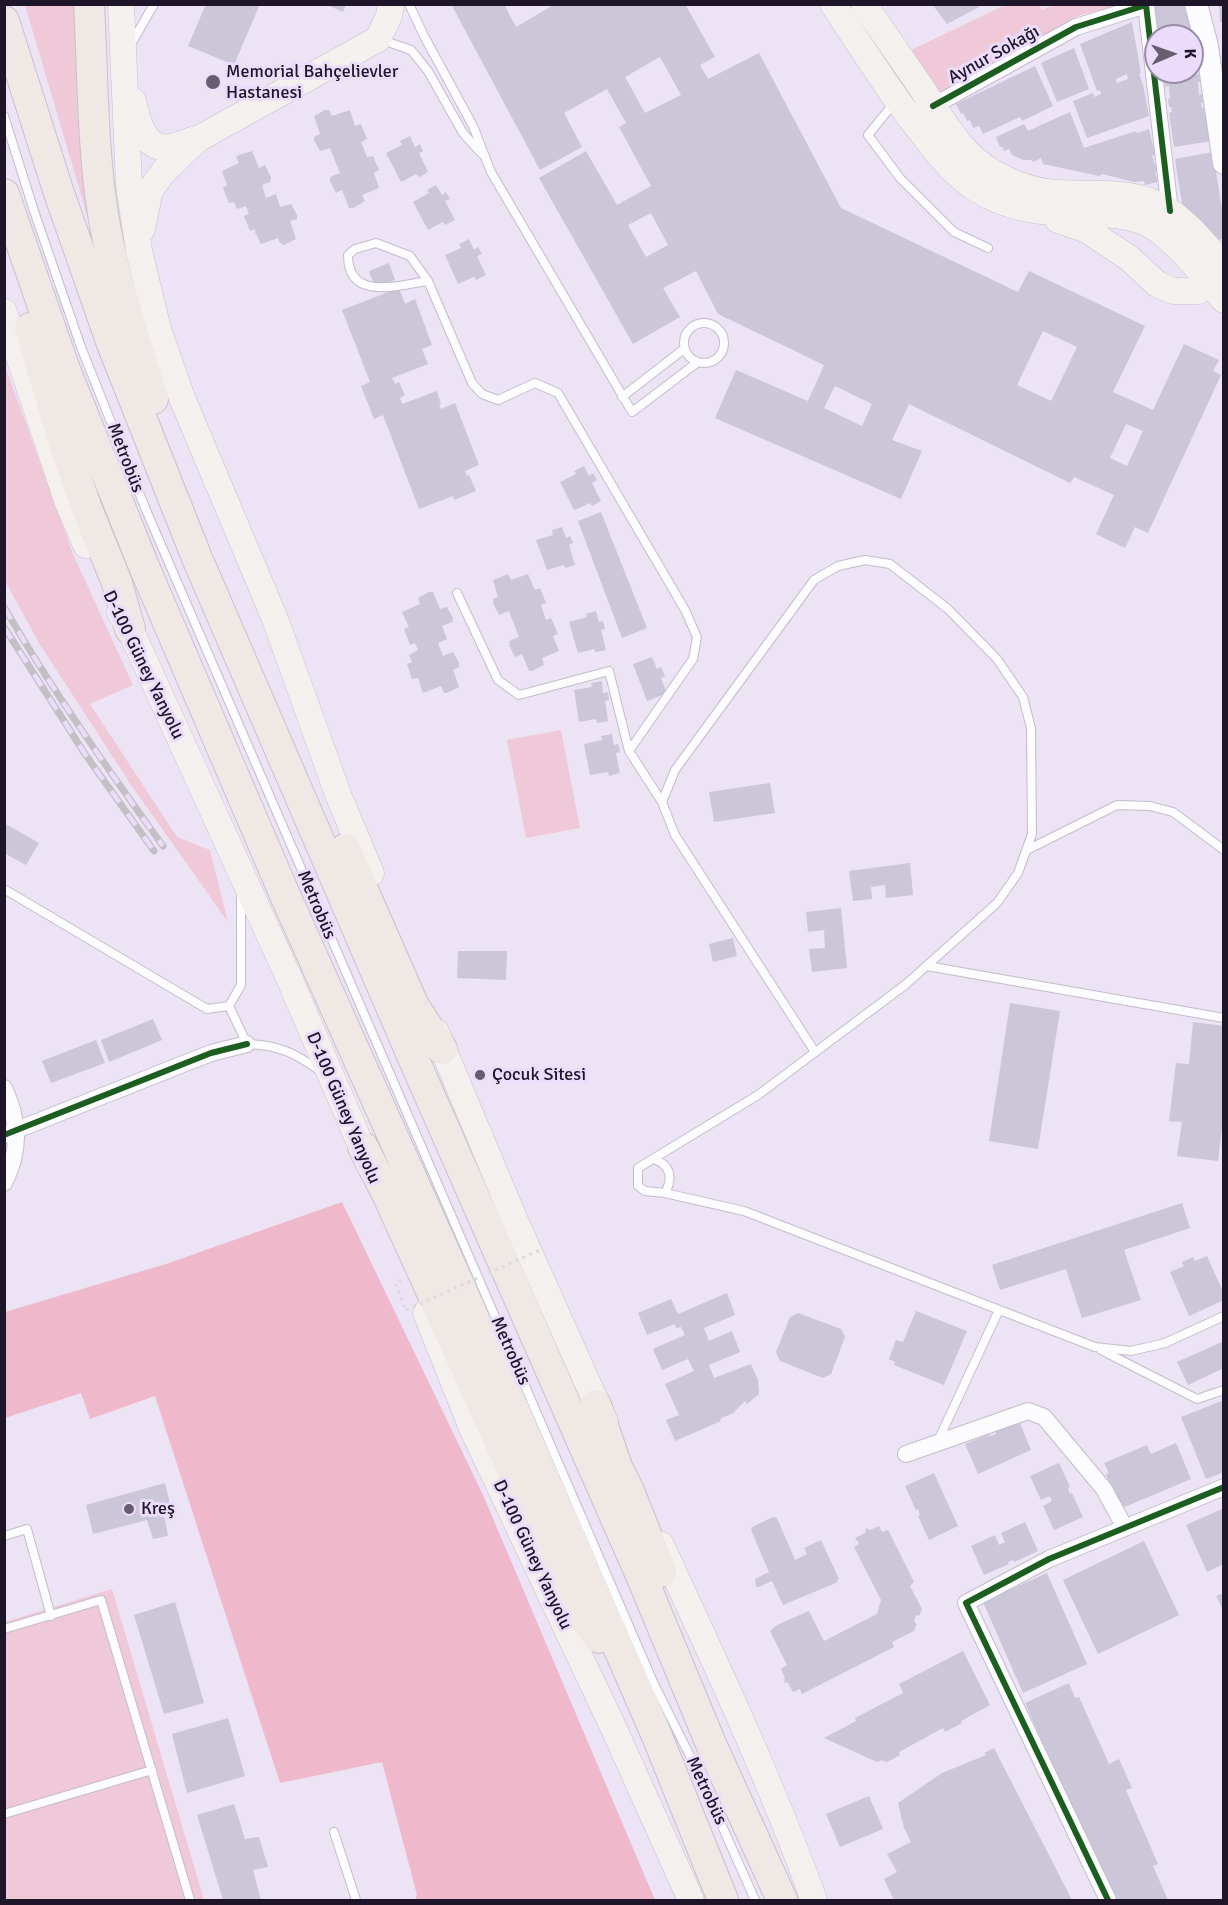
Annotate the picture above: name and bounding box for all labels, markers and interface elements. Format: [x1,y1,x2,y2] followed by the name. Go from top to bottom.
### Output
[944,21,1044,89] street label: Aynur Sokağı
[1144,24,1204,84] north arrow
[1180,48,1200,59] text: K
[226,61,398,104] place label: Memorial Bahçelievler Hastanesi
[204,73,222,91] marker: Memorial Bahçelievler Hastanesi
[102,420,148,496] street label: Metrobüs
[98,587,188,743] street label: D-100 Güney Yanyolu
[292,867,340,943] street label: Metrobüs
[301,1029,385,1187] street label: D-100 Güney Yanyolu
[492,1064,586,1086] place label: Çocuk Sitesi
[473,1068,487,1082] marker: Çocuk Sitesi
[485,1313,535,1389] street label: Metrobüs
[488,1477,576,1633] street label: D-100 Güney Yanyolu
[141,1498,175,1520] place label: Kreş
[122,1502,136,1516] marker: Kreş
[681,1753,731,1829] street label: Metrobüs

